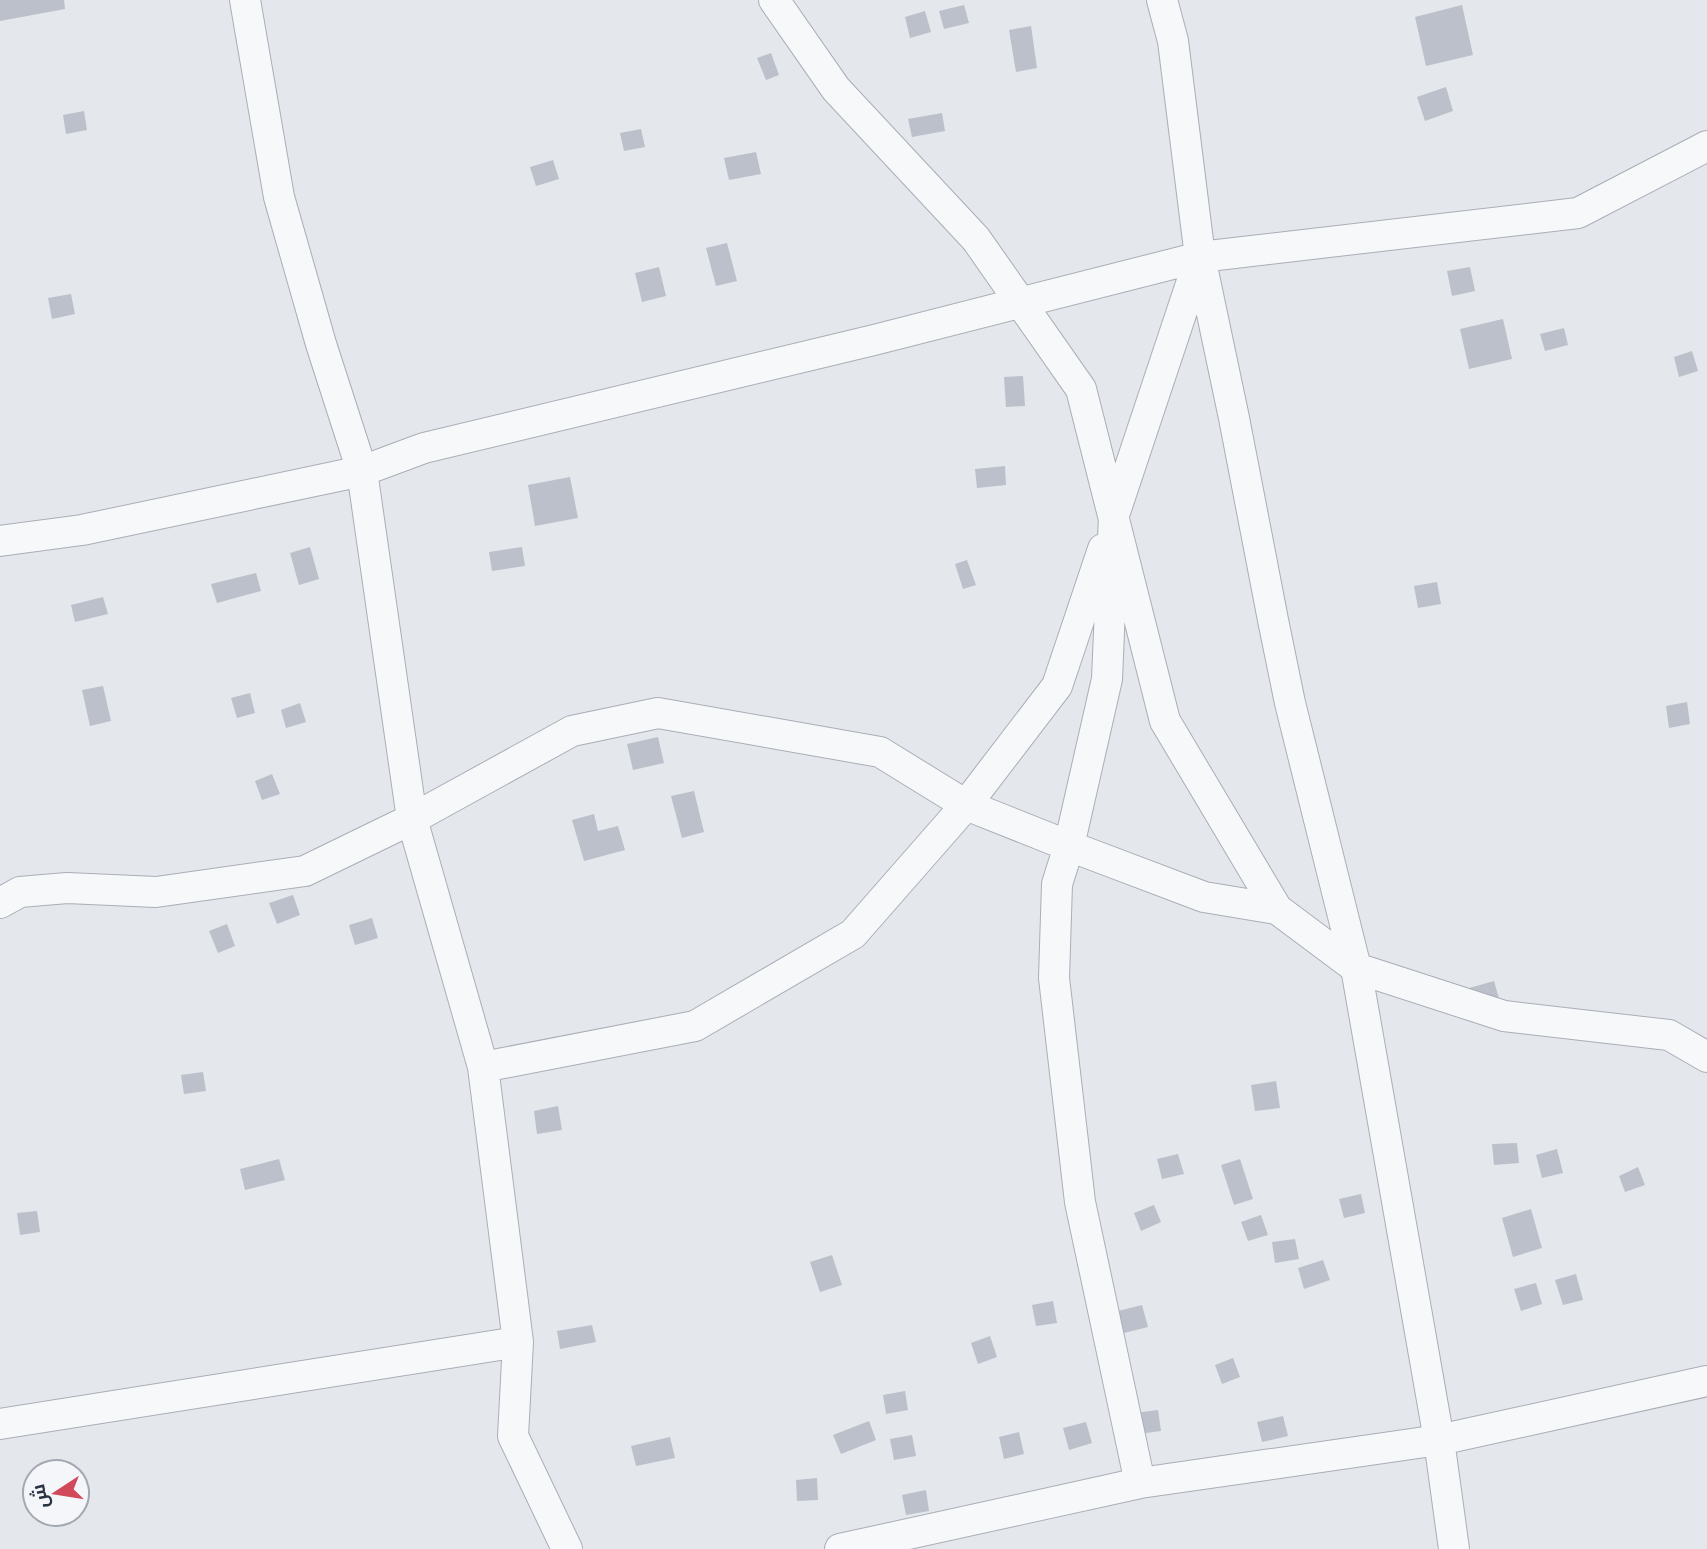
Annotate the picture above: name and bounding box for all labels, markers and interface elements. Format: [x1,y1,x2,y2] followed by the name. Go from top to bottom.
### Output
[21,1458,91,1528] north arrow
[24,1482,55,1511] text: ش

